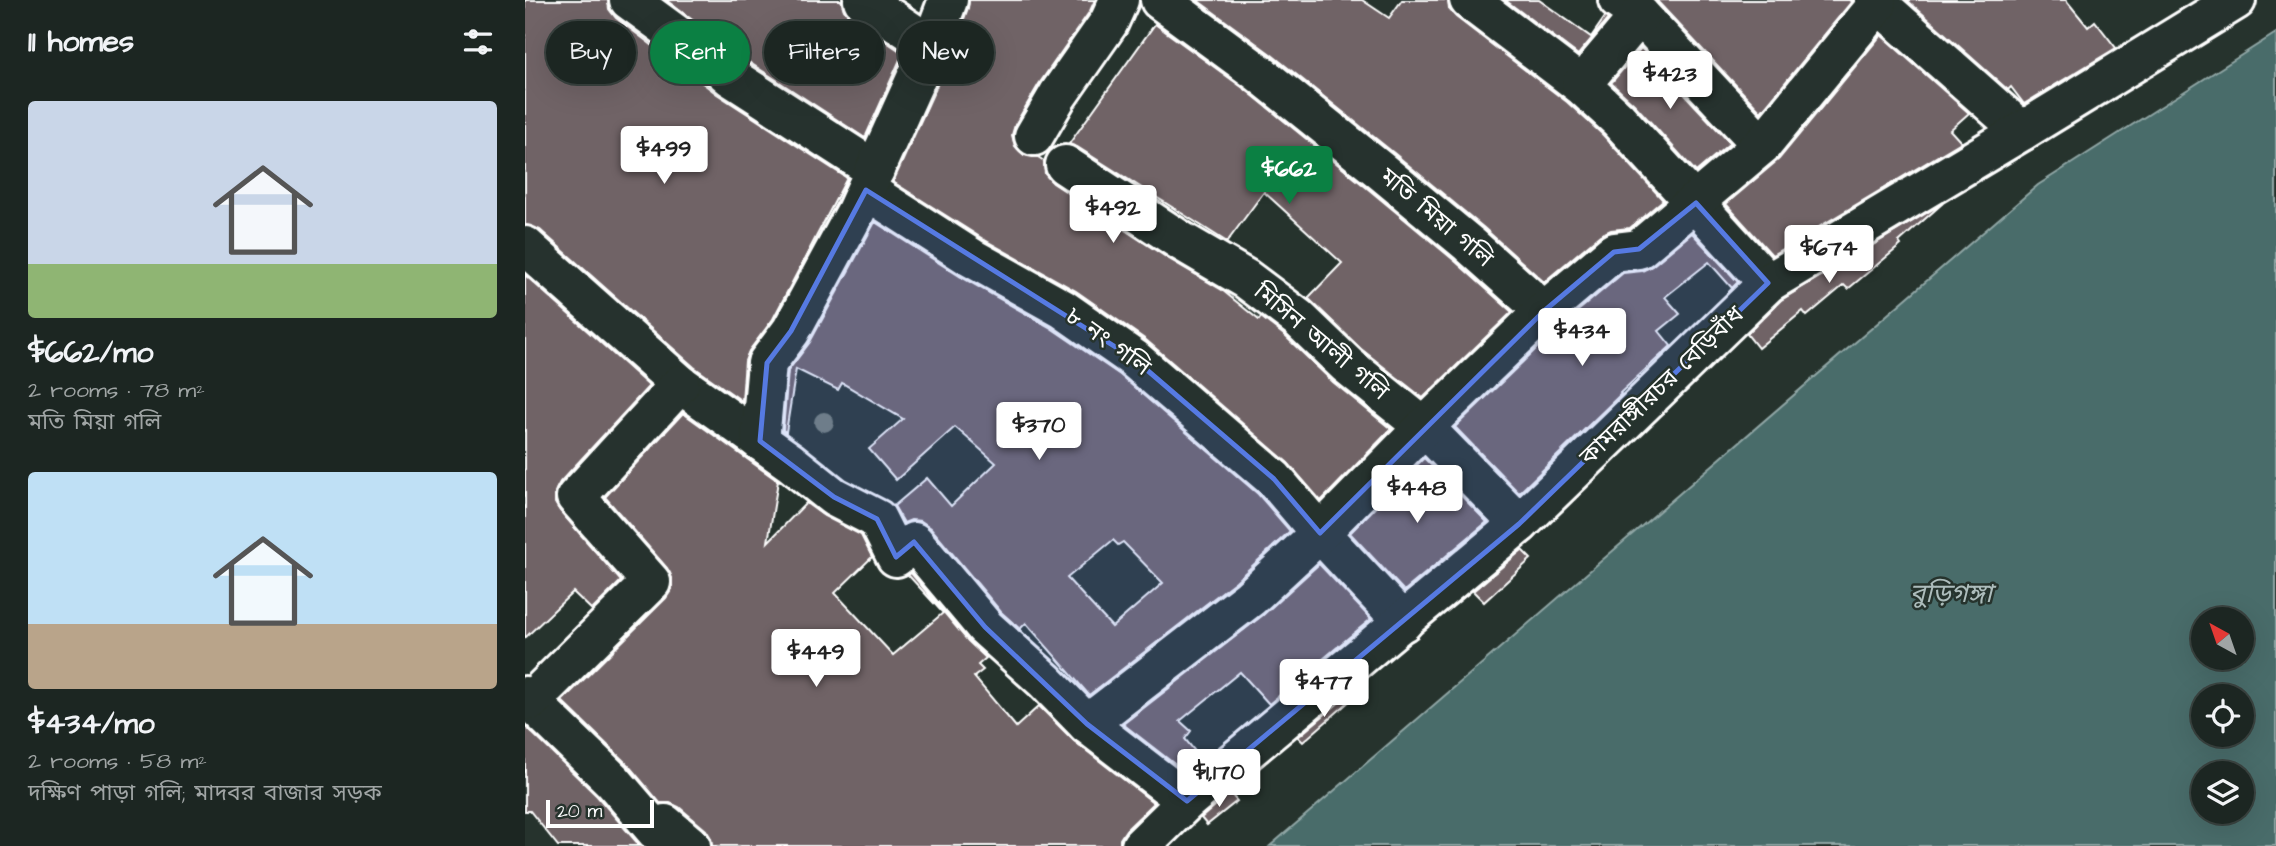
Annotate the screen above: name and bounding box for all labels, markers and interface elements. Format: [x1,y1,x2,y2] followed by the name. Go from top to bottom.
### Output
[28,21,134,63] text: 11 homes
[546,21,636,84] chip: Buy
[650,21,750,84] chip: Rent
[764,21,884,84] chip: Filters
[898,21,994,84] chip: New
[459,23,497,61] icon: filters
[1629,52,1711,111] pin: $423
[1643,58,1697,90] text: $423
[623,127,705,186] pin: $499
[637,133,691,165] text: $499
[1248,146,1330,206] pin: $662
[200,147,326,273] icon: home
[1262,153,1316,185] text: $662
[1371,160,1501,276] street label: মতি মিয়া গলি
[1072,186,1154,245] pin: $492
[1086,192,1140,224] text: $492
[1788,226,1870,285] pin: $674
[1800,232,1858,264] text: $674
[1245,275,1396,409] street label: মিসিন আলী গলি
[1572,298,1752,474] street label: কামরাঙ্গীরচর বেড়িবাঁধ
[1058,299,1158,385] street label: ৮ নং গলি
[1541,308,1623,368] pin: $434
[1554,315,1610,347] text: $434
[28,332,153,374] text: $662/mo
[28,374,205,406] text: 2 rooms · 78 m²
[998,402,1080,462] pin: $370
[28,406,161,438] text: মতি মিয়া গলি
[1012,409,1066,441] text: $370
[1376,466,1458,525] pin: $448
[1387,472,1447,504] text: $448
[200,518,326,644] icon: home
[1910,576,1997,612] water label: বুড়িগঙ্গা
[2191,607,2254,670] north arrow
[2191,607,2254,824] map controls
[775,630,857,689] pin: $449
[787,636,845,668] text: $449
[1283,660,1365,719] pin: $477
[1296,666,1352,698] text: $477
[2191,684,2254,747] button: locate
[28,703,155,745] text: $434/mo
[28,745,207,777] text: 2 rooms · 58 m²
[1162,750,1276,809] pin: $1,170
[1193,756,1245,788] text: $1,170
[2191,761,2254,824] button: layers
[28,777,382,809] text: দক্ষিণ পাড়া গলি; মাদবর বাজার সড়ক
[546,797,655,829] scale bar
[557,798,602,825] text: 20 m

